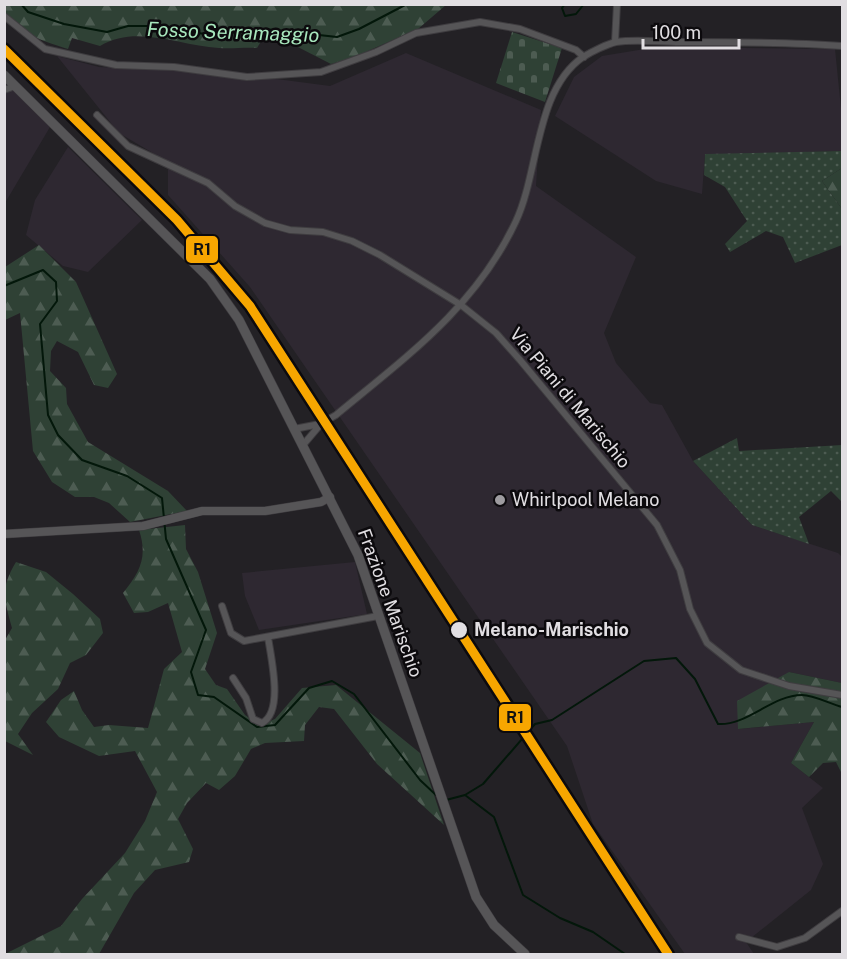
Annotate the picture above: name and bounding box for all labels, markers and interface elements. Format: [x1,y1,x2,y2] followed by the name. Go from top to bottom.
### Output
[643,12,739,50] scale bar
[146,17,320,47] water label: Fosso Serramaggio
[652,22,701,43] text: 100 m
[185,235,219,264] line badge: R1
[193,240,211,259] text: R1
[506,323,635,472] street label: Via Piani di Marischio
[512,489,659,510] place label: Whirlpool Melano
[493,493,507,507] marker: Whirlpool Melano
[354,526,427,680] street label: Frazione Marischio
[474,619,629,640] place label: Melano-Marischio
[449,620,469,640] marker: Melano-Marischio
[498,703,532,732] line badge: R1
[506,708,524,727] text: R1

